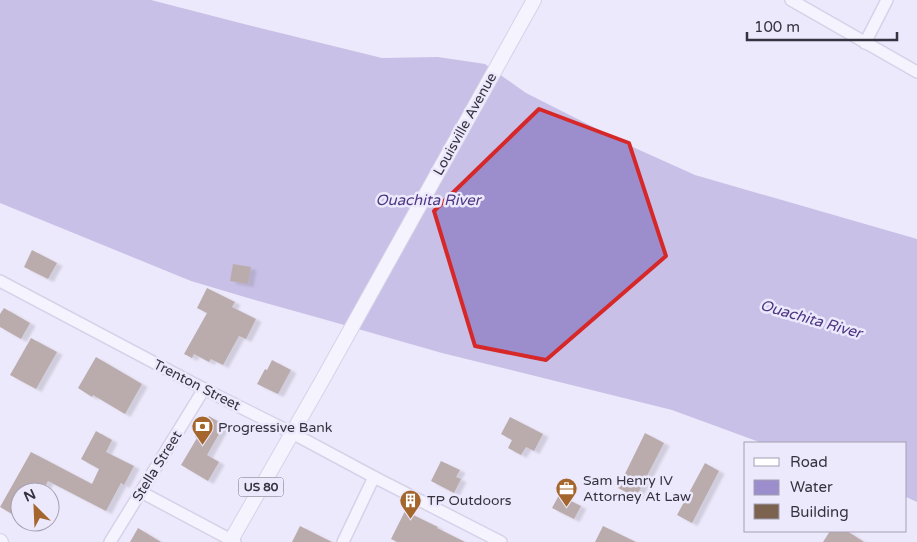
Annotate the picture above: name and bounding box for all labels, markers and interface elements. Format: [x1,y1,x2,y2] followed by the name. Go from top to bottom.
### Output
[747,10,897,42] scale bar
[754,18,800,36] text: 100 m
[430,70,500,178] street label: Louisville Avenue
[375,191,483,209] water label: Ouachita River
[758,296,866,343] water label: Ouachita River
[151,356,244,414] street label: Trenton Street
[190,415,214,446] bank icon: Progressive Bank
[218,419,333,436] place label: Progressive Bank
[129,427,186,504] street label: Stella Street
[744,442,907,532] legend
[790,453,828,471] text: Road
[583,472,691,505] place label: Sam Henry IV Attorney At Law
[555,476,579,507] office icon: Sam Henry IV Attorney At Law
[238,478,284,497] road number: US 80
[790,478,833,496] text: Water
[10,482,60,532] north arrow
[21,486,39,506] text: N
[399,488,423,519] building icon: TP Outdoors
[427,492,512,509] place label: TP Outdoors
[790,503,849,521] text: Building

